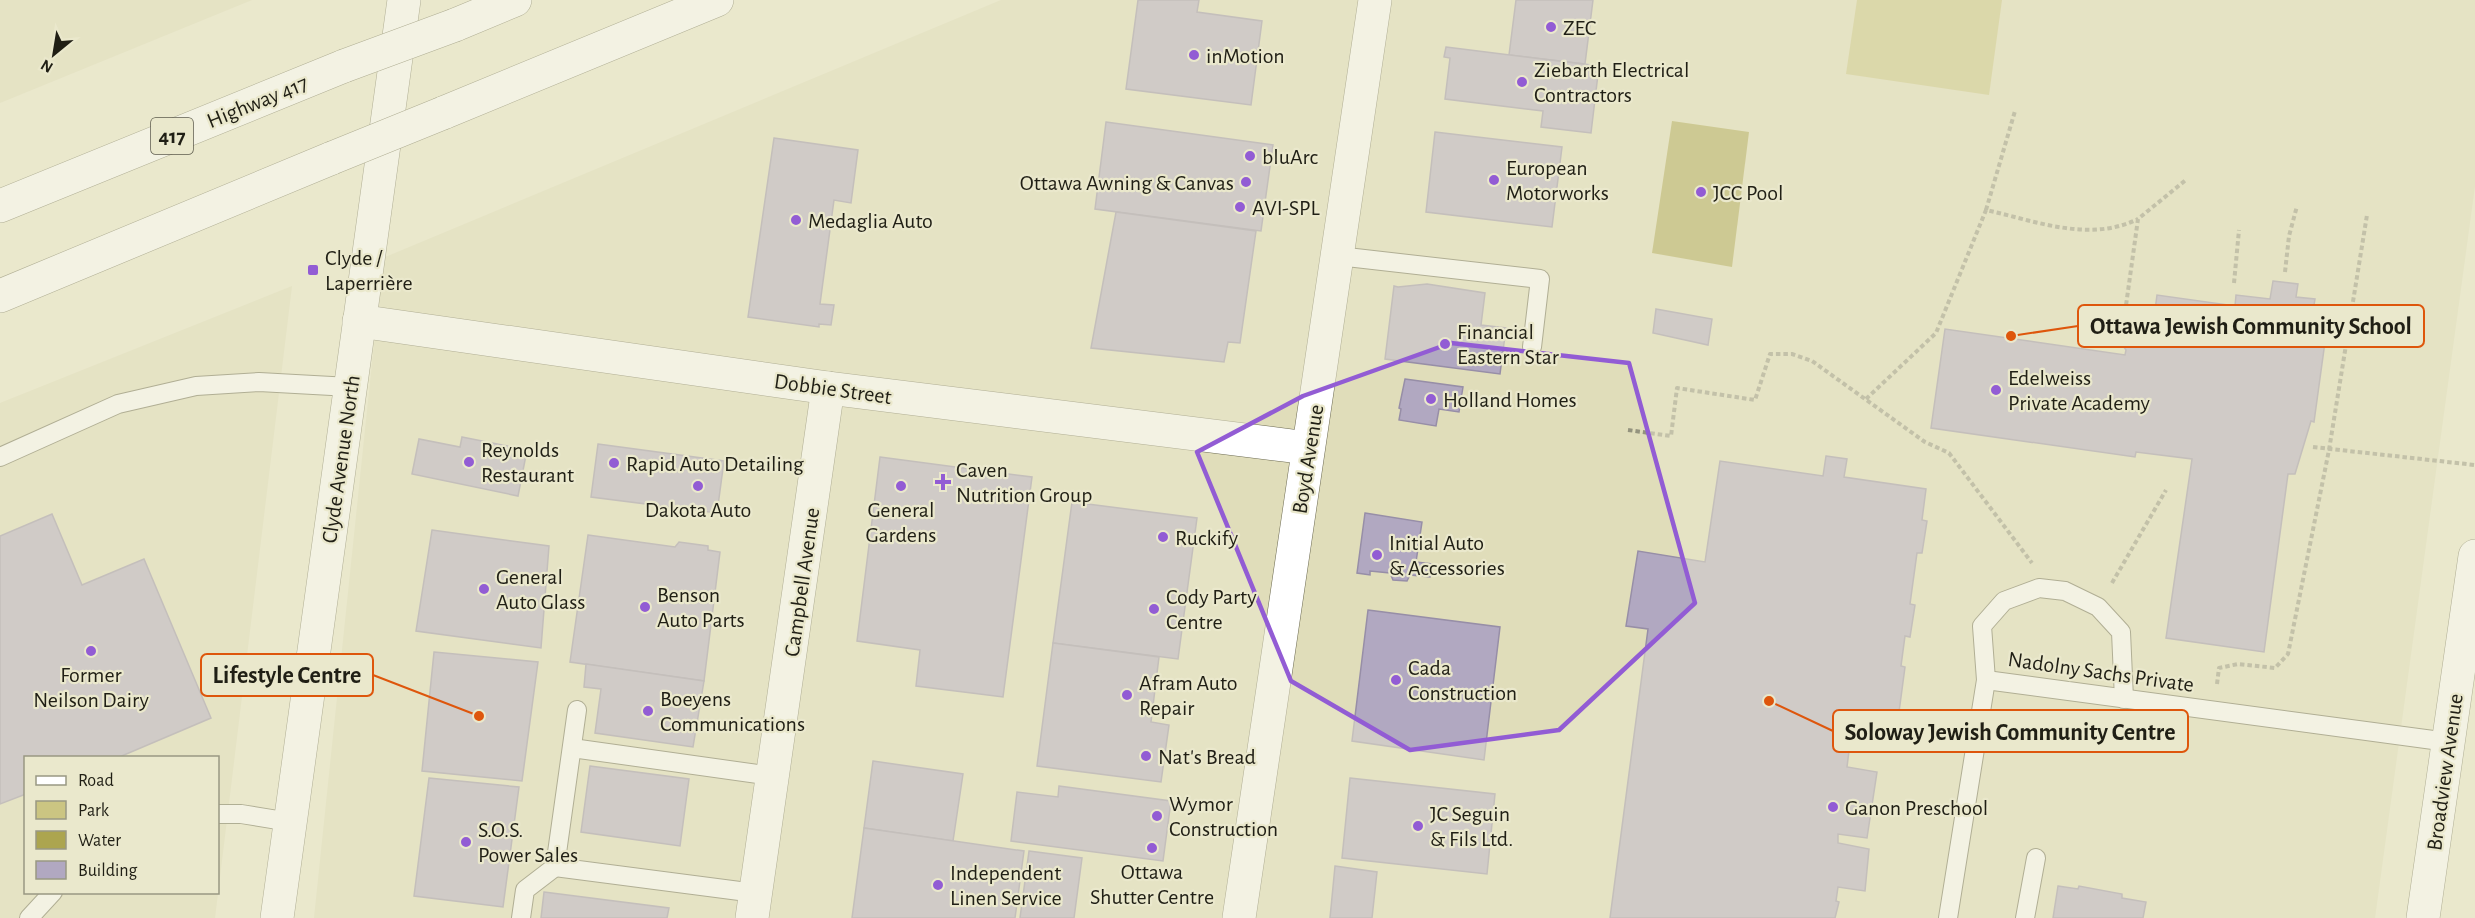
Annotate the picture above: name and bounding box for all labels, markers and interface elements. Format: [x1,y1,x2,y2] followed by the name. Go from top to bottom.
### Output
[1563,17,1596,39] place label: ZEC
[1544,20,1558,34] marker: ZEC
[24,24,84,84] north arrow
[1206,45,1285,67] place label: inMotion
[1187,48,1201,62] marker: inMotion
[38,56,56,76] text: N
[1534,59,1689,106] place label: Ziebarth Electrical Contractors
[204,72,311,132] street label: Highway 417
[1515,75,1529,89] marker: Ziebarth Electrical Contractors
[151,118,193,154] road number: 417
[1262,146,1319,168] place label: bluArc
[1243,149,1257,163] marker: bluArc
[1506,157,1609,204] place label: European Motorworks
[1020,172,1234,194] place label: Ottawa Awning & Canvas
[1487,173,1501,187] marker: European Motorworks
[1239,175,1253,189] marker: Ottawa Awning & Canvas
[1713,182,1784,204] place label: JCC Pool
[1694,185,1708,199] marker: JCC Pool
[1252,197,1320,219] place label: AVI-SPL
[1233,200,1247,214] marker: AVI-SPL
[808,210,933,232] place label: Medaglia Auto
[789,213,803,227] marker: Medaglia Auto
[325,247,413,294] place label: Clyde / Laperrière
[306,263,320,277] marker: Clyde / Laperrière
[2078,305,2424,347] callout: Ottawa Jewish Community School
[2090,315,2412,339] text: Ottawa Jewish Community School
[1457,321,1559,368] place label: Financial Eastern Star
[1438,337,1452,351] marker: Financial Eastern Star
[2008,367,2151,414] place label: Edelweiss Private Academy
[773,370,893,408] street label: Dobbie Street
[318,374,364,545] street label: Clyde Avenue North
[1989,383,2003,397] marker: Edelweiss Private Academy
[1443,389,1577,411] place label: Holland Homes
[1424,392,1438,406] marker: Holland Homes
[1288,403,1327,515] street label: Boyd Avenue
[481,439,574,486] place label: Reynolds Restaurant
[626,453,804,475] place label: Rapid Auto Detailing
[462,455,476,469] marker: Reynolds Restaurant
[607,456,621,470] marker: Rapid Auto Detailing
[956,459,1092,506] place label: Caven Nutrition Group
[934,473,952,491] marker: Caven Nutrition Group
[691,479,705,493] marker: Dakota Auto
[894,479,908,493] marker: General Gardens
[645,499,751,521] place label: Dakota Auto
[865,499,937,546] place label: General Gardens
[781,506,823,658] street label: Campbell Avenue
[1175,527,1239,549] place label: Ruckify
[1156,530,1170,544] marker: Ruckify
[1389,532,1505,579] place label: Initial Auto & Accessories
[1370,548,1384,562] marker: Initial Auto & Accessories
[496,566,586,613] place label: General Auto Glass
[477,582,491,596] marker: General Auto Glass
[657,584,745,631] place label: Benson Auto Parts
[1166,586,1257,633] place label: Cody Party Centre
[638,600,652,614] marker: Benson Auto Parts
[1147,602,1161,616] marker: Cody Party Centre
[84,644,98,658] marker: Former Neilson Dairy
[2006,648,2195,696] street label: Nadolny Sachs Private
[201,654,373,696] callout: Lifestyle Centre
[1408,657,1517,704] place label: Cada Construction
[33,664,149,711] place label: Former Neilson Dairy
[213,664,361,688] text: Lifestyle Centre
[1139,672,1237,719] place label: Afram Auto Repair
[1389,673,1403,687] marker: Cada Construction
[660,688,805,735] place label: Boeyens Communications
[1120,688,1134,702] marker: Afram Auto Repair
[2423,692,2467,852] street label: Broadview Avenue
[641,704,655,718] marker: Boeyens Communications
[1833,710,2188,752] callout: Soloway Jewish Community Centre
[1845,721,2175,745] text: Soloway Jewish Community Centre
[1158,746,1256,768] place label: Nat's Bread
[1139,749,1153,763] marker: Nat's Bread
[24,756,219,894] legend
[78,772,114,790] text: Road
[1169,793,1278,840] place label: Wymor Construction
[1845,797,1988,819] place label: Ganon Preschool
[1826,800,1840,814] marker: Ganon Preschool
[78,802,110,820] text: Park
[1430,803,1513,850] place label: JC Seguin & Fils Ltd.
[1150,809,1164,823] marker: Wymor Construction
[478,819,578,866] place label: S.O.S. Power Sales
[1411,819,1425,833] marker: JC Seguin & Fils Ltd.
[78,832,121,850] text: Water
[459,835,473,849] marker: S.O.S. Power Sales
[1145,841,1159,855] marker: Ottawa Shutter Centre
[1090,861,1214,908] place label: Ottawa Shutter Centre
[78,862,138,880] text: Building
[950,862,1062,909] place label: Independent Linen Service
[931,878,945,892] marker: Independent Linen Service

